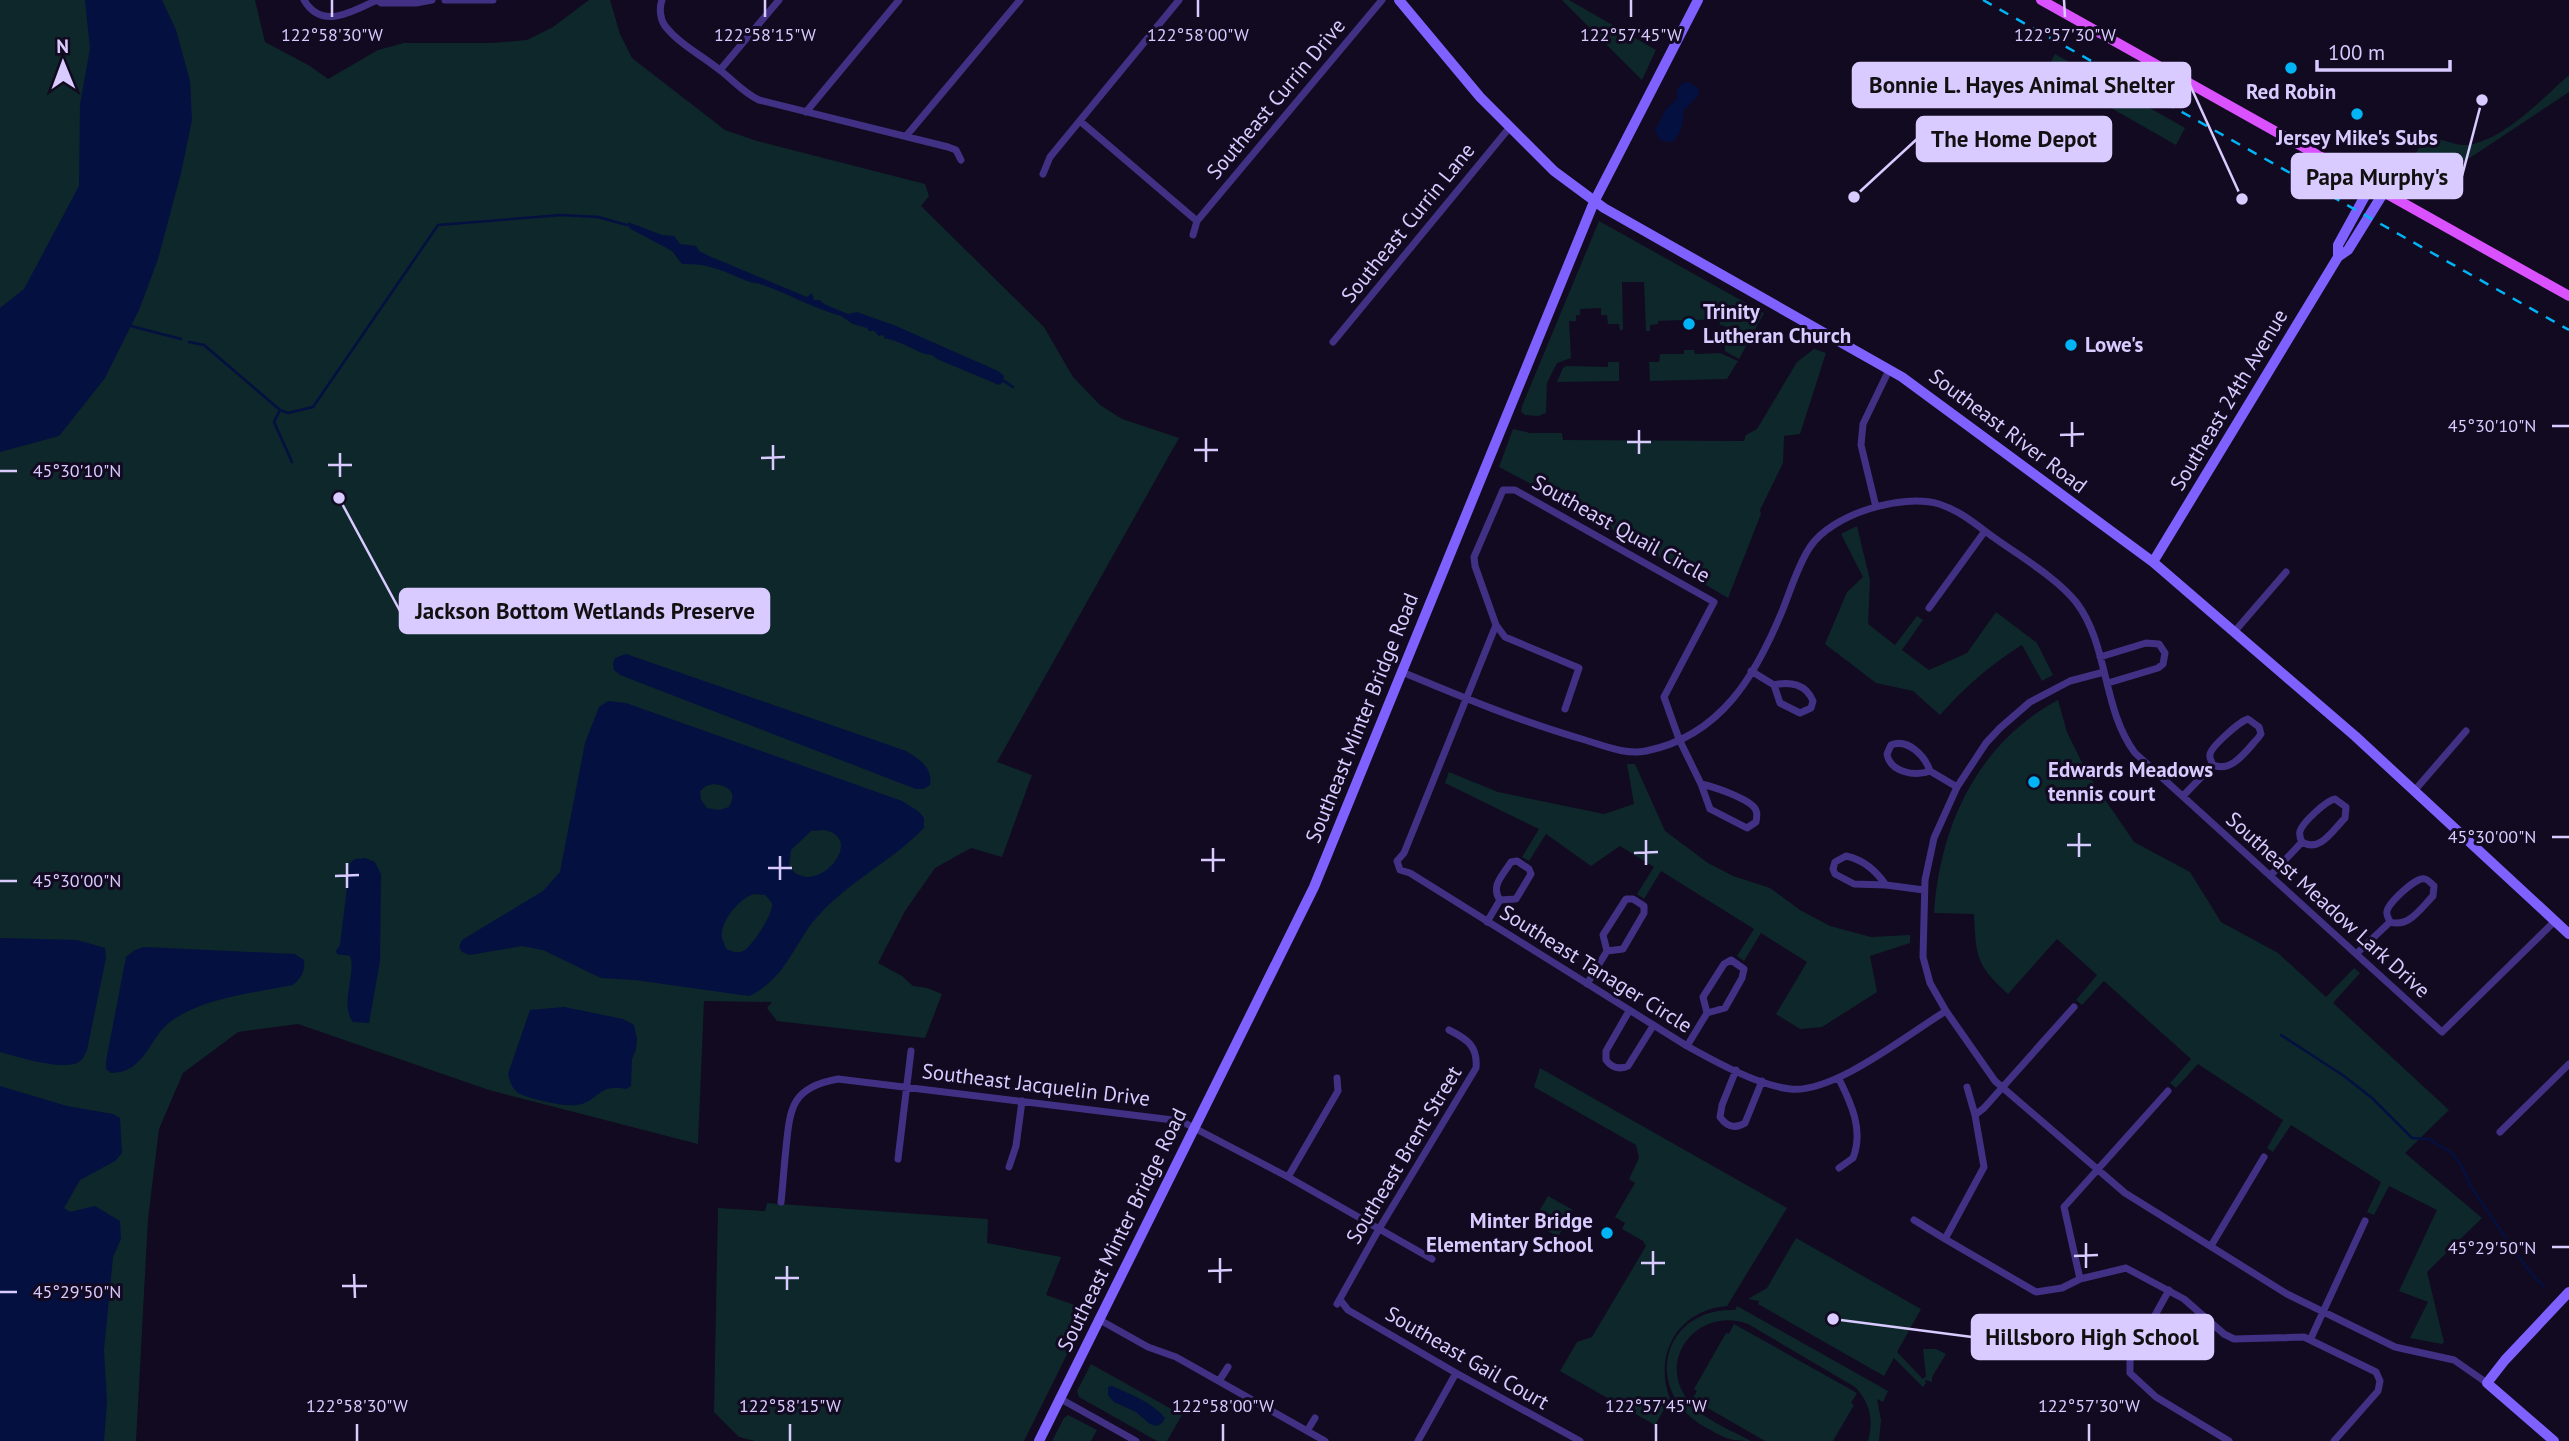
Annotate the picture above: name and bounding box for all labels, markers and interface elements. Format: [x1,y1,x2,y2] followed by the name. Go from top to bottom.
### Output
[1200,13,1351,185] street label: Southeast Currin Drive
[281,23,383,46] text: 122°58'30"W
[714,23,816,46] text: 122°58'15"W
[1147,23,1249,46] text: 122°58'00"W
[1580,23,1682,46] text: 122°57'45"W
[2014,23,2116,46] text: 122°57'30"W
[28,28,98,98] north arrow
[2317,28,2450,72] scale bar
[56,34,69,58] text: N
[2328,39,2385,66] text: 100 m
[2283,60,2299,76] marker: Red Robin
[1853,63,2190,107] callout: Bonnie L. Hayes Animal Shelter
[1869,70,2176,99] text: Bonnie L. Hayes Animal Shelter
[2246,78,2336,105] place label: Red Robin
[2349,106,2365,122] marker: Jersey Mike's Subs
[1917,117,2111,161] callout: The Home Depot
[1931,124,2097,153] text: The Home Depot
[2275,124,2438,151] place label: Jersey Mike's Subs
[1335,137,1480,308] street label: Southeast Currin Lane
[2292,154,2462,198] callout: Papa Murphy's
[2306,162,2448,191] text: Papa Murphy's
[1703,298,1851,349] place label: Trinity Lutheran Church
[2164,304,2293,495] street label: Southeast 24th Avenue
[1681,316,1697,332] marker: Trinity Lutheran Church
[2085,331,2144,358] place label: Lowe's
[2063,337,2079,353] marker: Lowe's
[1924,362,2093,499] street label: Southeast River Road
[2448,414,2536,437] text: 45°30'10"N
[33,459,121,482] text: 45°30'10"N
[1527,468,1715,589] street label: Southeast Quail Circle
[400,589,769,633] callout: Jackson Bottom Wetlands Preserve
[1299,589,1424,847] street label: Southeast Minter Bridge Road
[414,596,755,625] text: Jackson Bottom Wetlands Preserve
[2048,756,2213,807] place label: Edwards Meadows tennis court
[2026,774,2042,790] marker: Edwards Meadows tennis court
[2221,806,2436,1004] street label: Southeast Meadow Lark Drive
[2448,825,2536,848] text: 45°30'00"N
[33,869,121,892] text: 45°30'00"N
[1495,898,1697,1039] street label: Southeast Tanager Circle
[920,1057,1152,1112] street label: Southeast Jacquelin Drive
[1340,1061,1467,1249] street label: Southeast Brent Street
[1051,1104,1192,1356] street label: Southeast Minter Bridge Road
[1426,1207,1594,1258] place label: Minter Bridge Elementary School
[1599,1225,1615,1241] marker: Minter Bridge Elementary School
[2448,1236,2536,1259] text: 45°29'50"N
[33,1280,121,1303] text: 45°29'50"N
[1381,1300,1554,1415] street label: Southeast Gail Court
[1972,1315,2213,1359] callout: Hillsboro High School
[1985,1322,2199,1351] text: Hillsboro High School
[306,1394,408,1417] text: 122°58'30"W
[739,1394,841,1417] text: 122°58'15"W
[1172,1394,1274,1417] text: 122°58'00"W
[1605,1394,1707,1417] text: 122°57'45"W
[2038,1394,2140,1417] text: 122°57'30"W

